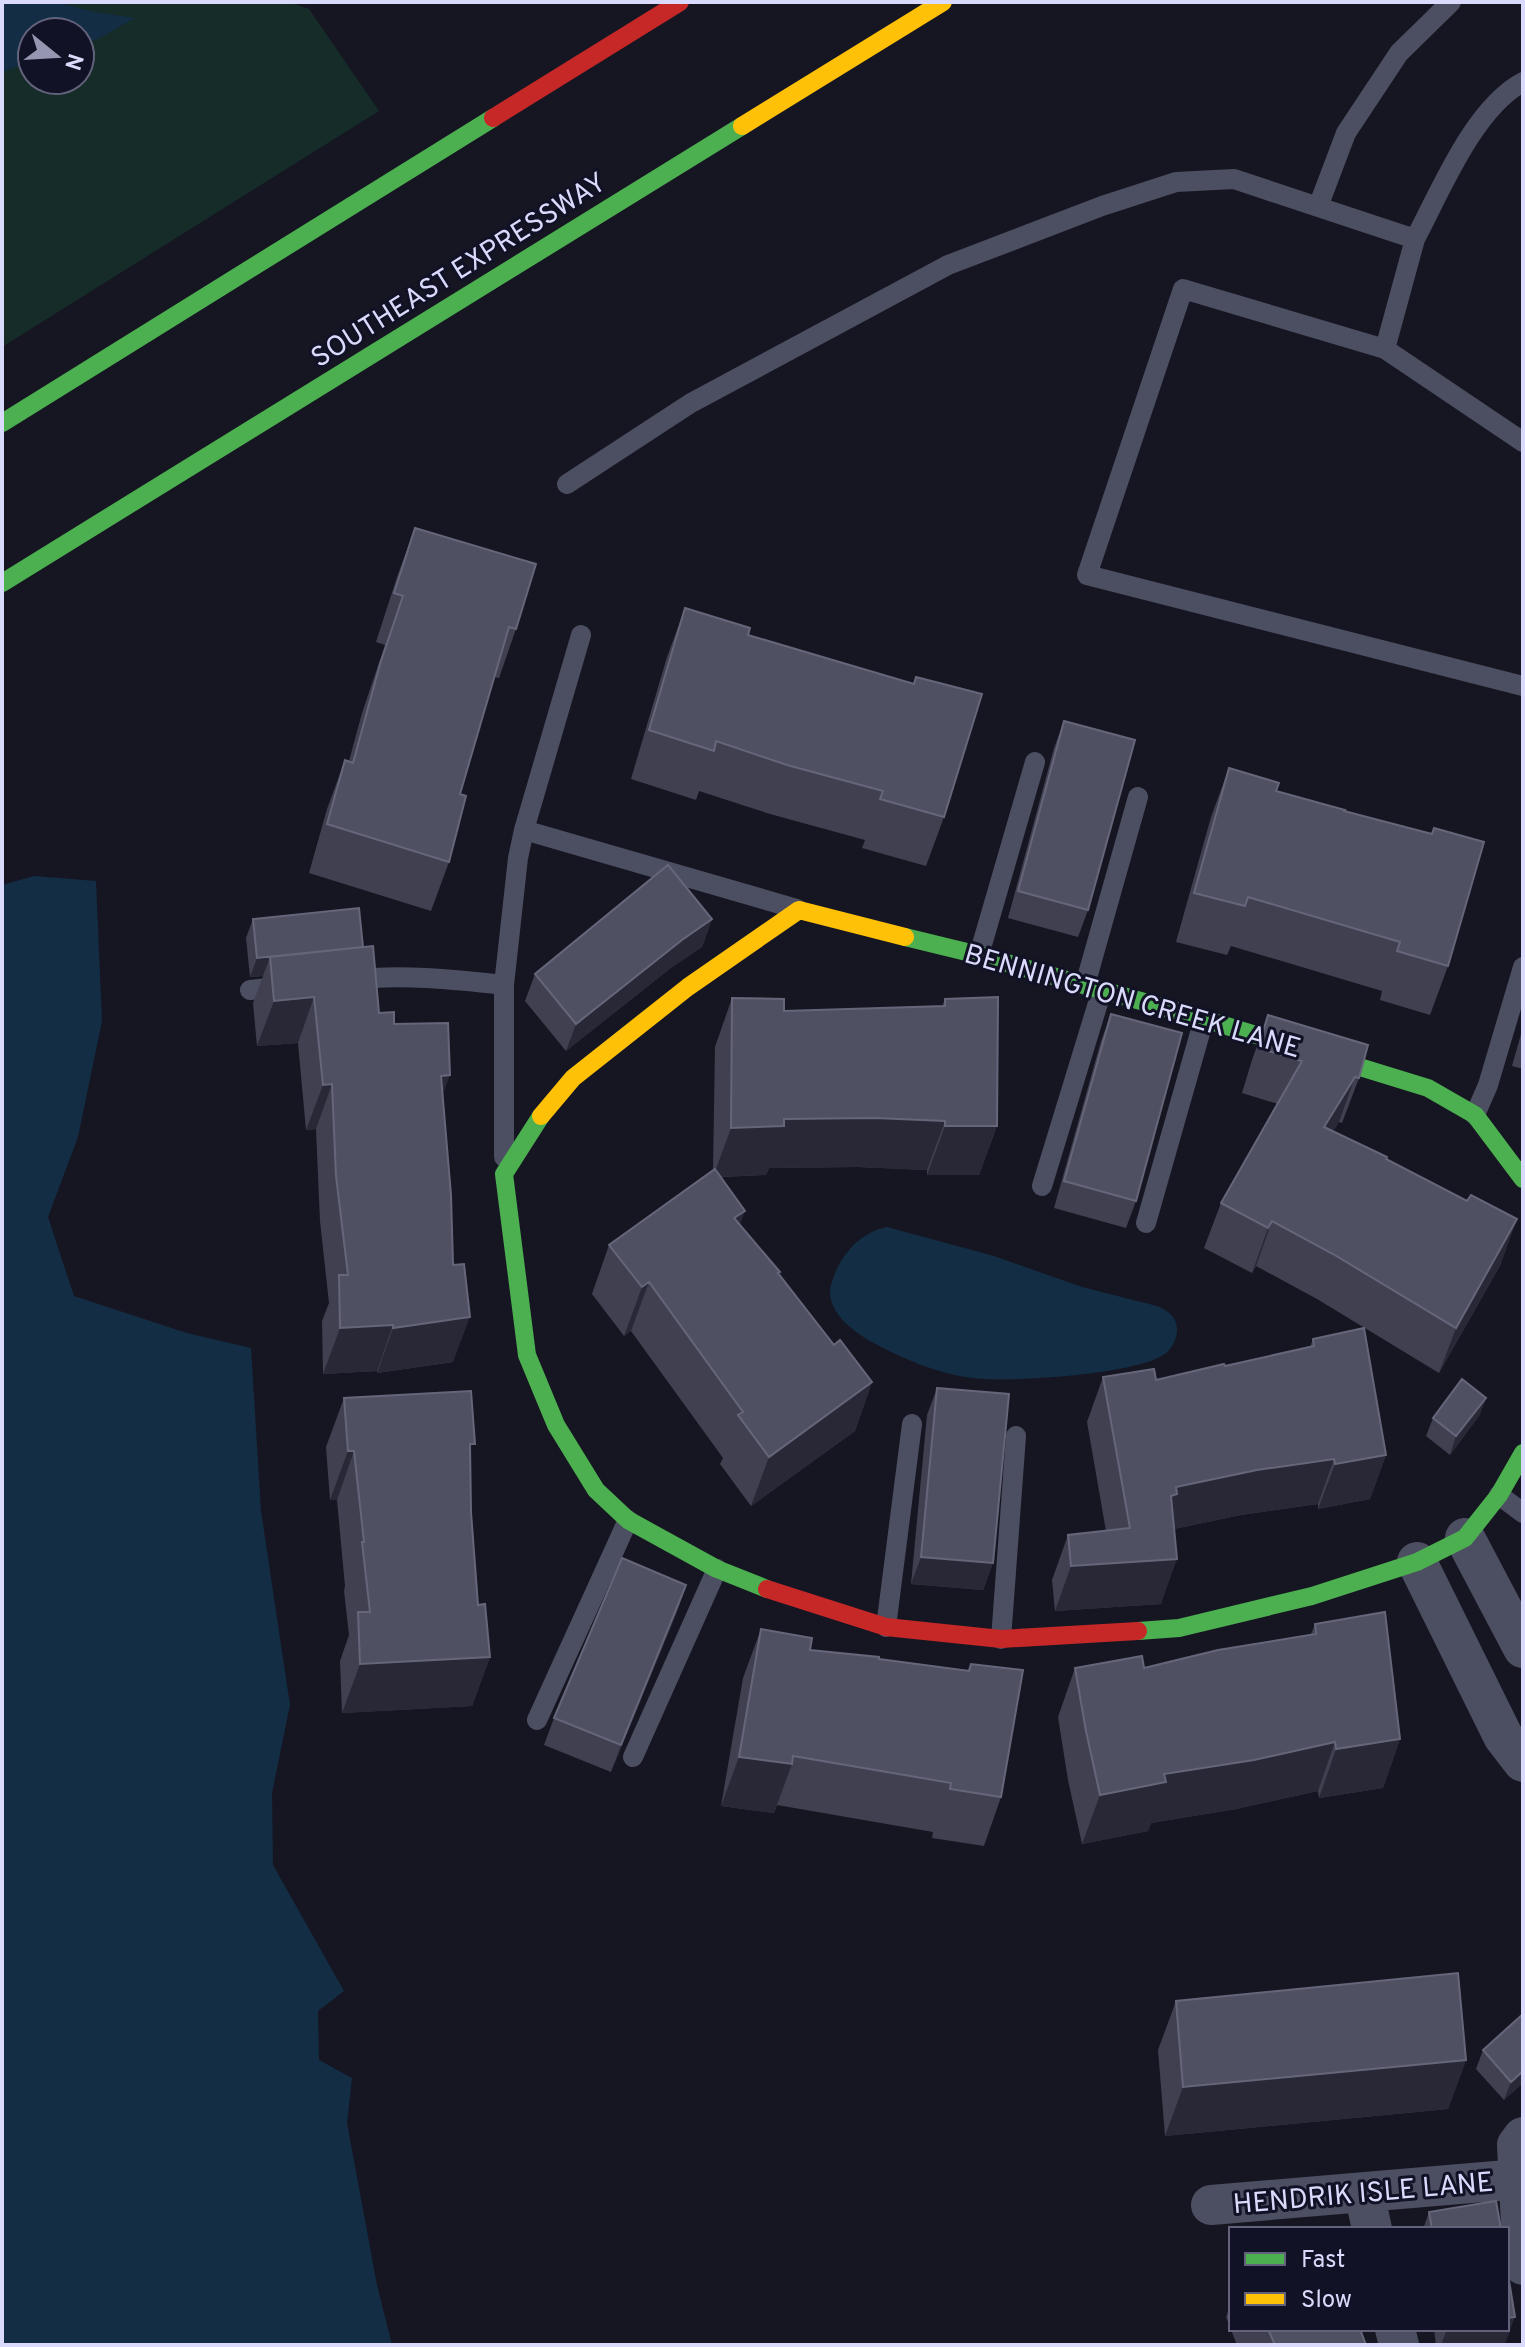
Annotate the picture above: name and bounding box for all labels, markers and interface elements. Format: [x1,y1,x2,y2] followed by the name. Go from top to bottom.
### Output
[16,16,96,96] north arrow
[57,50,88,73] text: N
[305,166,614,377] street label: SOUTHEAST EXPRESSWAY
[960,938,1305,1068] street label: BENNINGTON CREEK LANE
[1232,2166,1495,2224] street label: HENDRIK ISLE LANE
[1229,2227,1509,2331] legend
[1301,2246,1345,2276] text: Fast
[1301,2286,1352,2316] text: Slow

